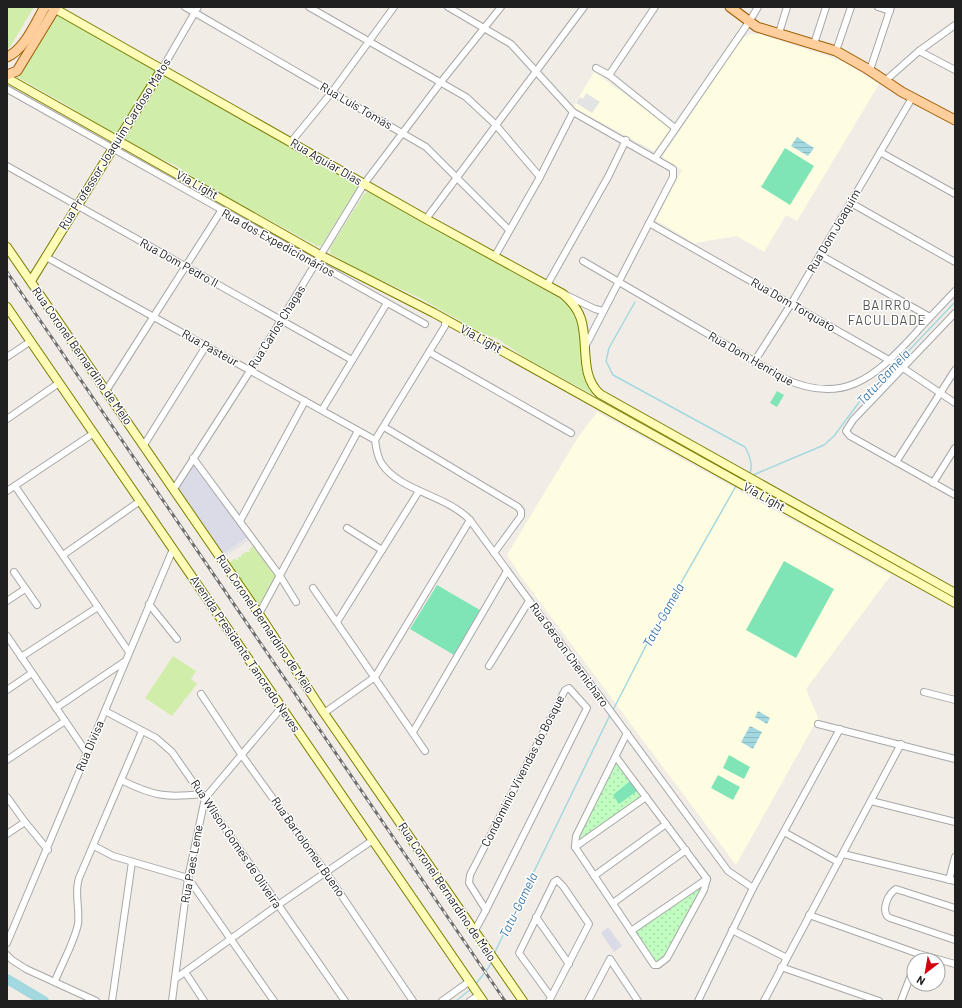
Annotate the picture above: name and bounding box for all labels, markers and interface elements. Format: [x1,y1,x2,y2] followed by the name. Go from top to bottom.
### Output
[55,55,173,232] street label: Rua Professor Joaquim Cardoso Matos
[318,79,395,131] street label: Rua Luís Tomás
[288,135,365,187] street label: Rua Aguiar Dias
[174,167,221,201] street label: Via Light
[804,186,863,275] street label: Rua Dom Joaquim
[219,205,338,279] street label: Rua dos Expedicionários
[138,235,221,290] street label: Rua Dom Pedro II
[749,274,838,334] street label: Rua Dom Torquato
[245,282,308,371] street label: Rua Carlos Chagas
[30,284,136,427] street label: Rua Coronel Bernardino de Melo
[848,297,926,328] district label: BAIRRO FACULDADE
[458,321,505,355] street label: Via Light
[180,326,242,369] street label: Rua Pasteur
[706,328,797,388] street label: Rua Dom Henrique
[853,346,913,408] water label: Tatu-Gamela
[741,479,788,513] street label: Via Light
[214,551,318,696] street label: Rua Coronel Bernardino de Melo
[188,572,304,735] street label: Avenida Presidente Tancredo Neves
[639,580,687,650] water label: Tatu-Gamela
[527,600,612,709] street label: Rua Gérson Chernicharo
[478,692,567,849] street label: Condomínio Vivendas do Bosque
[72,718,106,773] street label: Rua Divisa
[189,776,285,910] street label: Rua Wilson Gomes de Oliveira
[269,794,349,899] street label: Rua Bartolomeu Bueno
[396,819,500,964] street label: Rua Coronel Bernardino de Melo
[177,824,205,904] street label: Rua Paes Leme
[495,869,541,940] water label: Tatu-Gamela
[906,952,946,992] north arrow
[914,974,927,988] text: N

